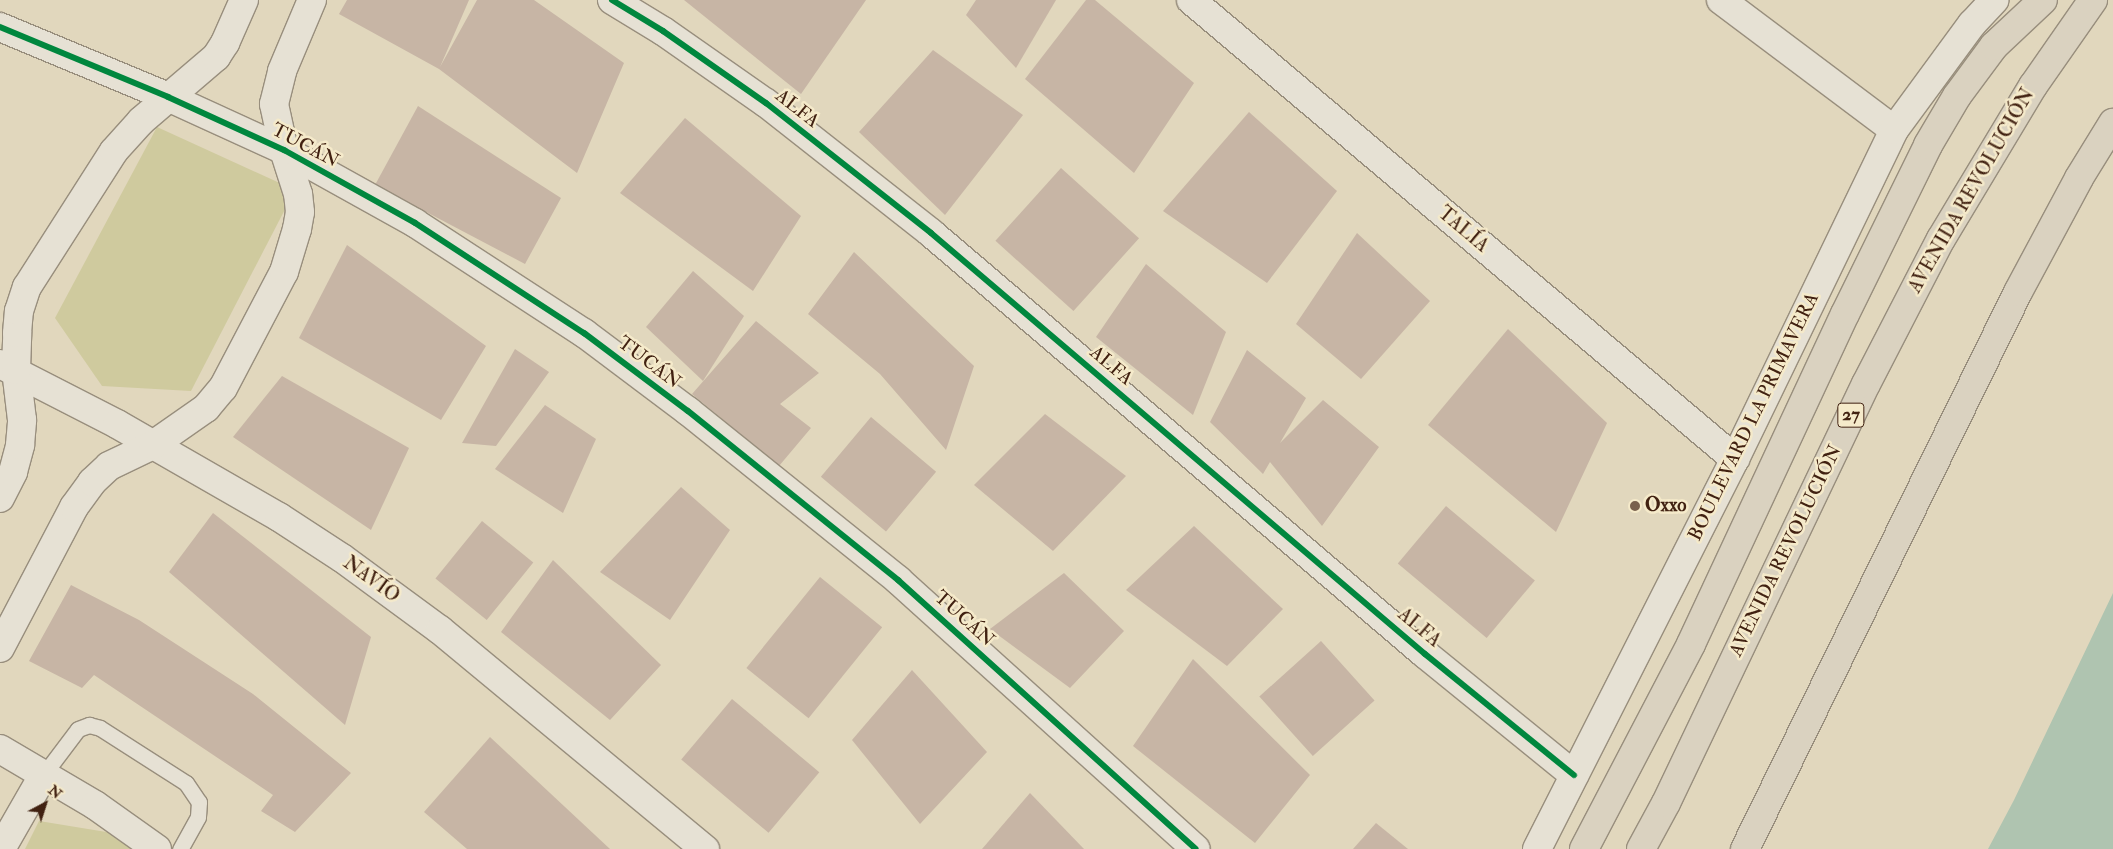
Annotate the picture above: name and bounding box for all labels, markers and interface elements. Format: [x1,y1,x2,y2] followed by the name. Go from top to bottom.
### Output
[771,85,823,133] street label: ALFA
[1904,85,2040,297] street label: AVENIDA REVOLUCIÓN
[267,119,343,173] street label: TUCÁN
[1433,202,1493,258] street label: TALÍA
[1684,289,1824,545] street label: BOULEVARD LA PRIMAVERA
[613,332,685,394] street label: TUCÁN
[1085,341,1137,391] street label: ALFA
[1837,400,1865,430] road number: 27
[1725,442,1847,660] street label: AVENIDA REVOLUCIÓN
[1645,495,1686,517] place label: Oxxo
[1629,500,1641,512] marker: Oxxo
[338,552,404,608] street label: NAVÍO
[929,586,999,652] street label: TUCÁN
[1393,603,1445,653] street label: ALFA
[20,779,70,829] north arrow
[45,782,65,803] text: N

